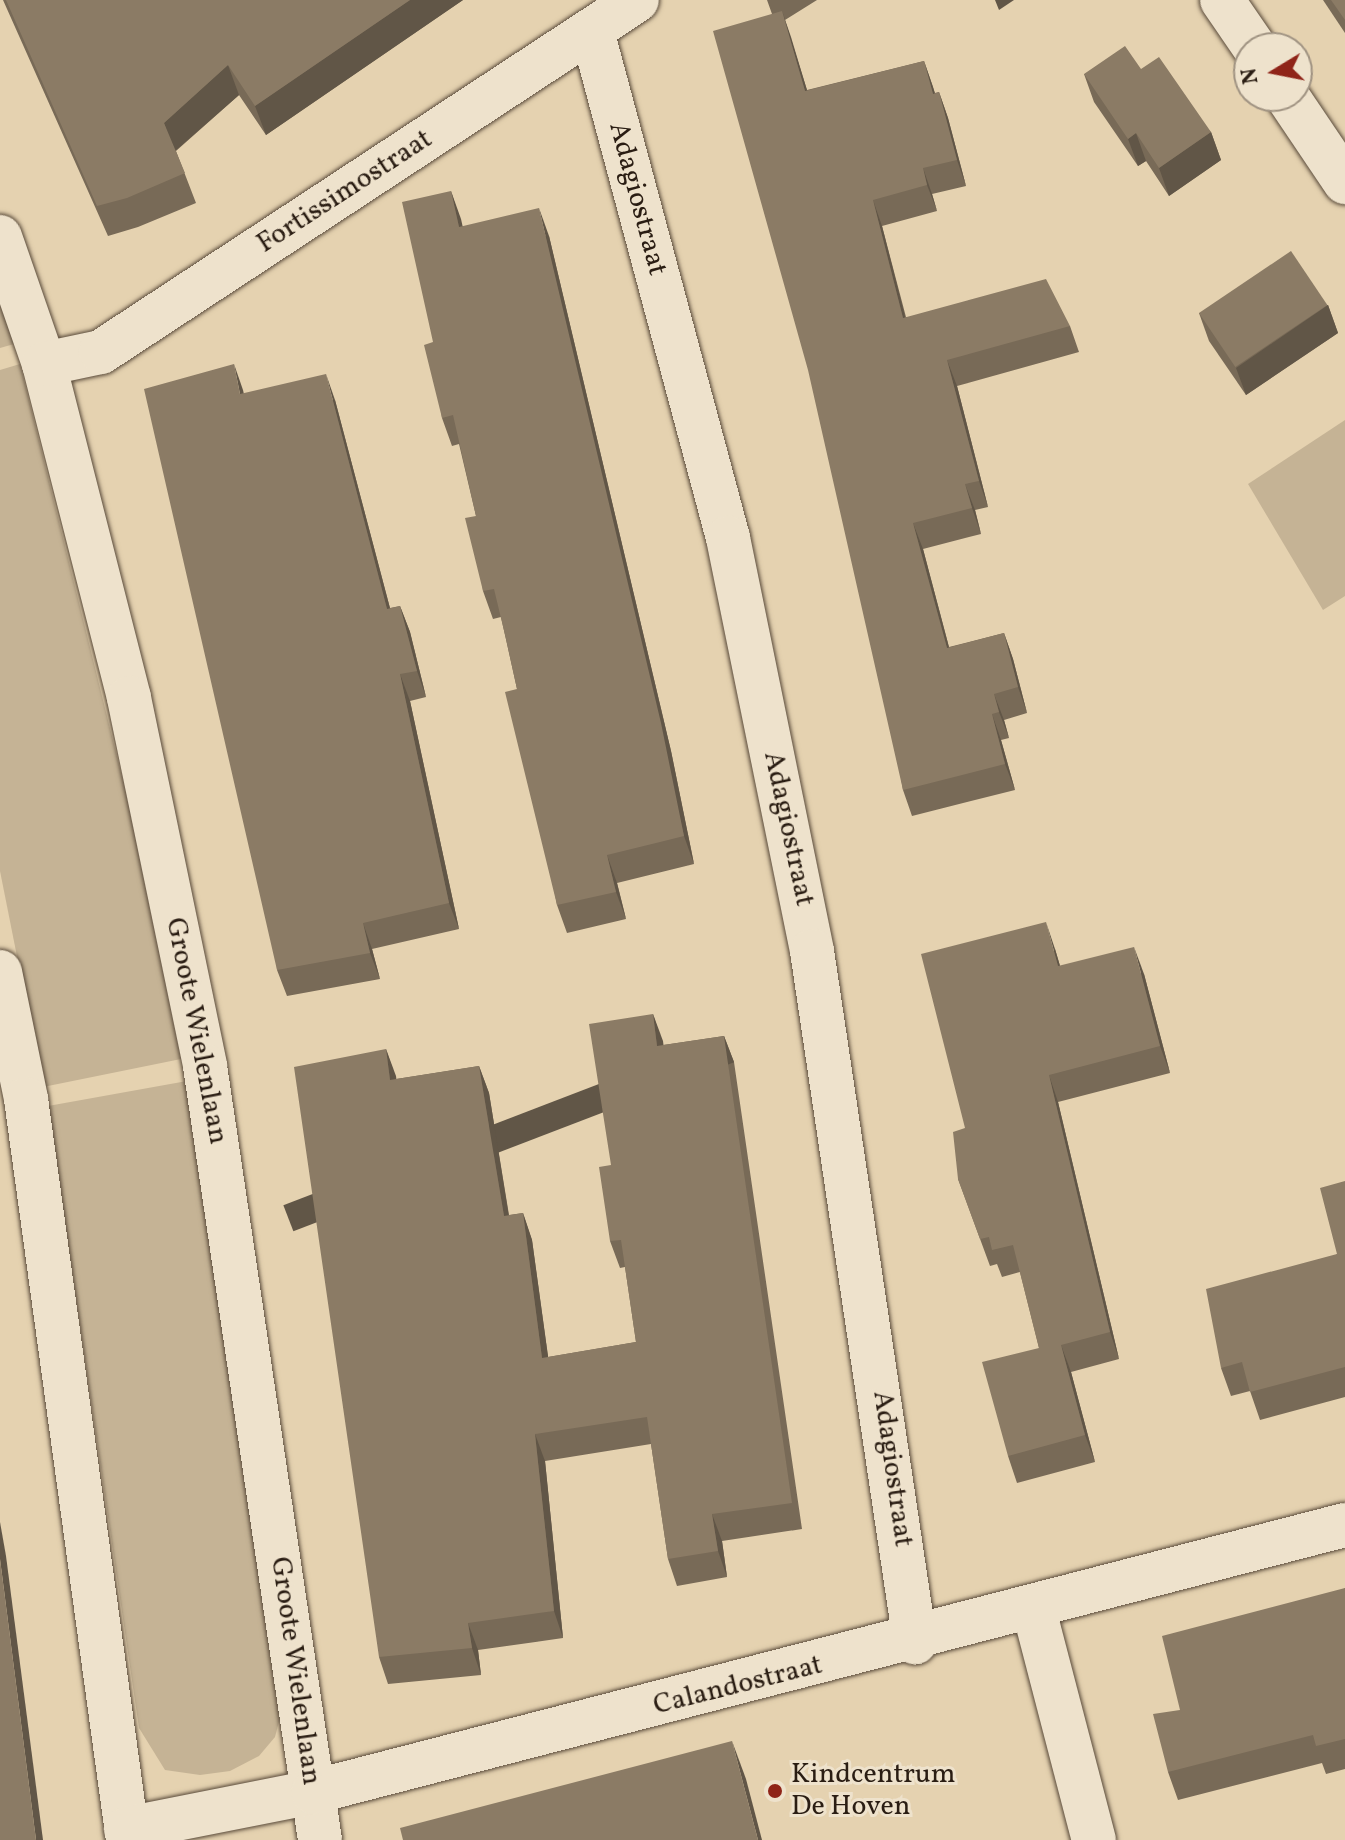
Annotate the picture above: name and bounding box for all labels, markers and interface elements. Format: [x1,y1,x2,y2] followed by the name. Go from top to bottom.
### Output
[1233,32,1313,112] north arrow
[1234,65,1267,86] text: N
[600,119,674,279] street label: Adagiostraat
[251,123,439,261] street label: Fortissimostraat
[755,749,821,909] street label: Adagiostraat
[157,915,235,1147] street label: Groote Wielenlaan
[864,1389,920,1549] street label: Adagiostraat
[262,1554,328,1788] street label: Groote Wielenlaan
[650,1649,826,1723] street label: Calandostraat
[791,1758,956,1824] place label: Kindcentrum De Hoven
[766,1782,784,1800] marker: Kindcentrum De Hoven

